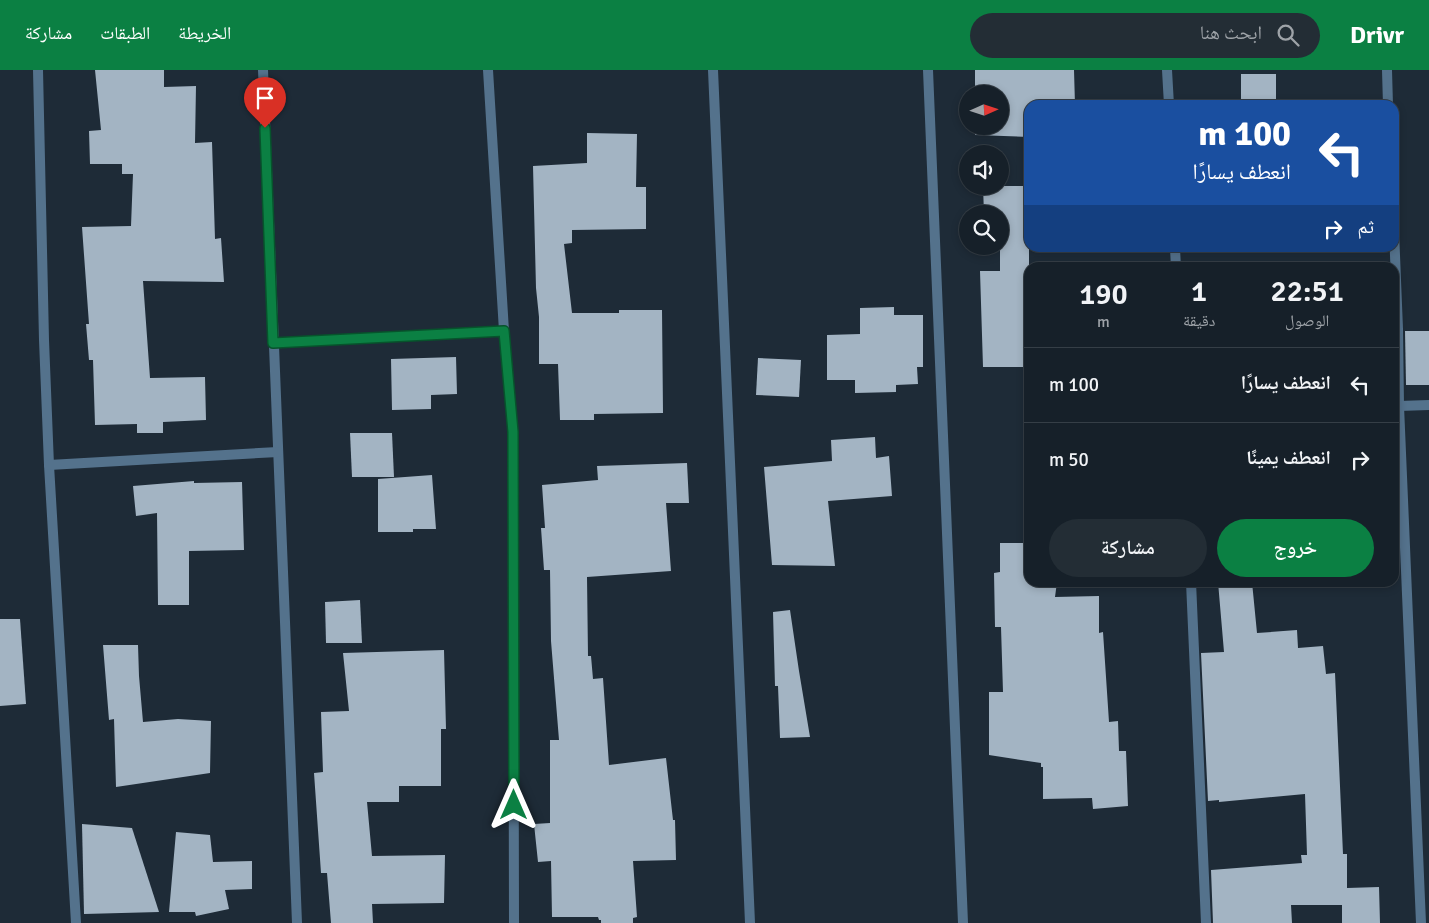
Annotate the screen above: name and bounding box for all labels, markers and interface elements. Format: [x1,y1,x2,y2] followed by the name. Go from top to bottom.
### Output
[970,13,1320,58] search box
[1350,20,1404,50] text: Drivr
[1200,21,1262,45] text: ابحث هنا
[1274,21,1302,49] icon: search
[25,22,72,44] text: مشاركة
[100,22,150,44] text: الطبقات
[178,22,231,44] text: الخريطة
[244,77,286,128] pin
[251,84,279,112] icon: arrive
[959,85,1009,135] north arrow
[959,85,1009,255] map controls
[1198,112,1291,155] text: 100 m
[1309,120,1374,185] icon: left
[959,145,1009,195] button: sound
[1193,158,1291,185] text: انعطف يسارًا
[959,205,1009,255] button: search
[1319,215,1347,243] icon: right
[1357,215,1374,239] text: ثم
[1191,273,1207,310] text: 1
[1271,273,1344,310] text: 22:51
[1079,276,1128,313] text: 190
[1183,311,1215,331] text: دقيقة
[1285,311,1329,331] text: الوصول
[1097,312,1110,332] text: m
[1241,371,1331,395] text: انعطف يسارًا
[1346,371,1374,399] icon: left
[1049,373,1099,397] text: 100 m
[1246,446,1331,470] text: انعطف يمينًا
[1346,446,1374,474] icon: right
[1049,448,1089,472] text: 50 m
[1049,519,1207,577] button: مشاركة
[1217,519,1374,577] button: خروج
[487,778,539,830] position arrow

